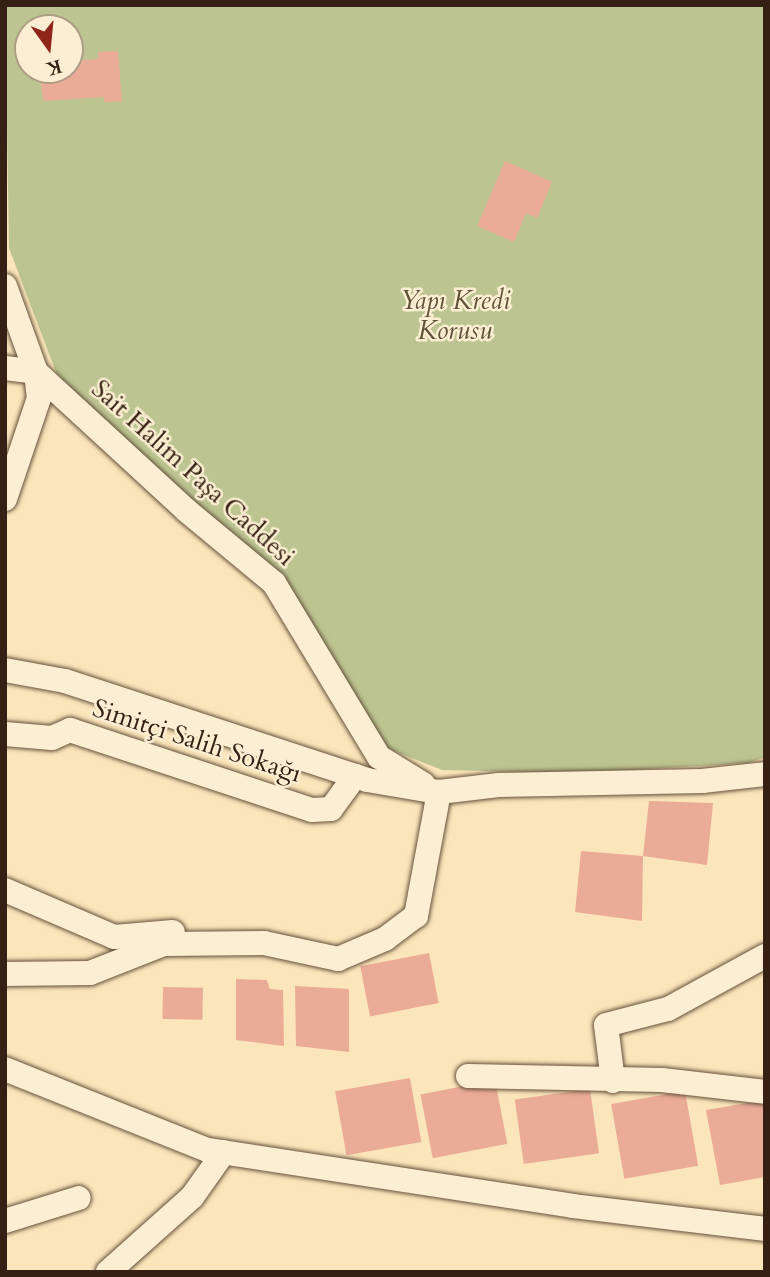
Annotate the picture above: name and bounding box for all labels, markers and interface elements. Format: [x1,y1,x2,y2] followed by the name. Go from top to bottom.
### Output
[14,14,84,84] north arrow
[43,53,65,82] text: K
[400,285,510,346] park label: Yapı Kredi Korusu
[85,373,301,573] street label: Sait Halim Paşa Caddesi
[89,693,305,789] street label: Simitçi Salih Sokağı

